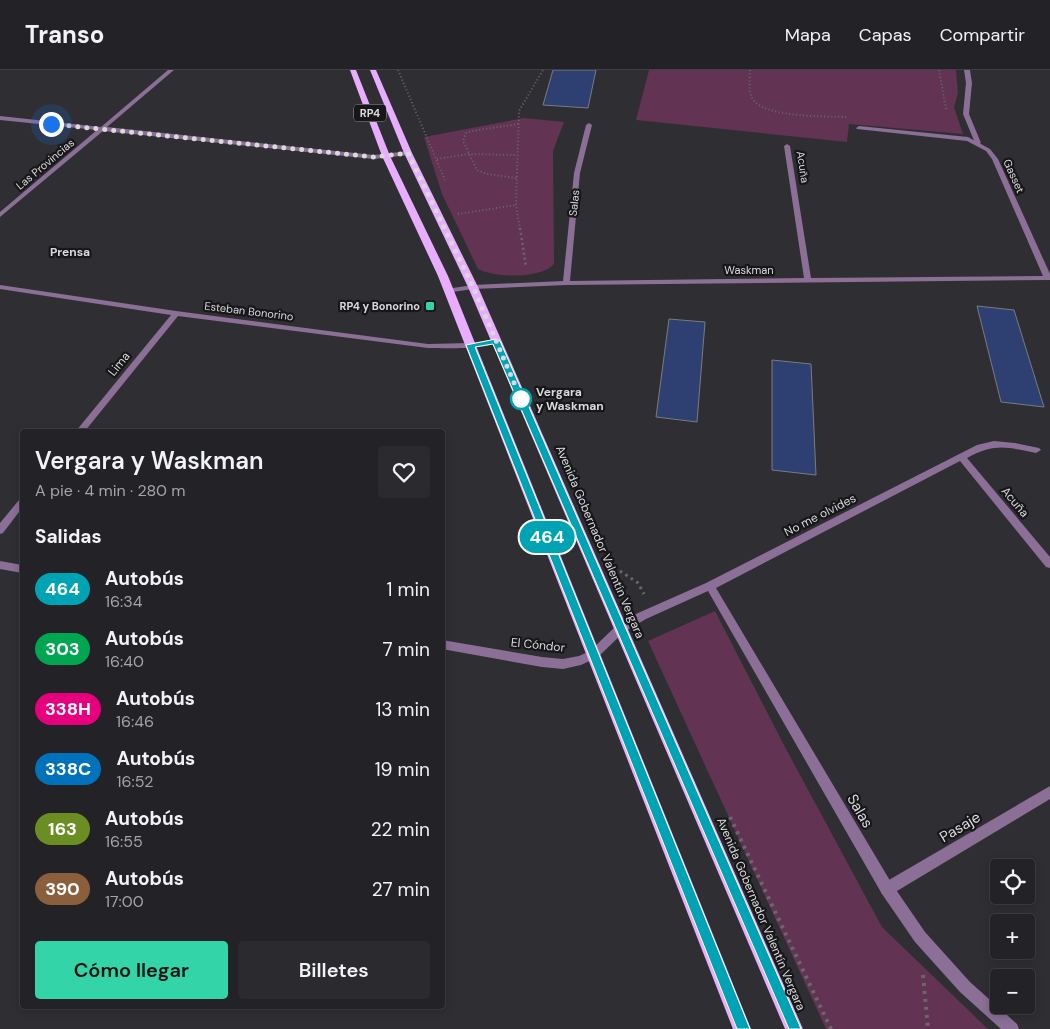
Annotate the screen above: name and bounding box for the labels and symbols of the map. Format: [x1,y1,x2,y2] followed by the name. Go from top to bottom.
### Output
[354,104,386,122] road number: RP4
[39,112,64,137] your location
[13,136,77,192] street label: Las Provincias
[794,150,812,184] street label: Acuña
[1000,157,1028,195] street label: Gasset
[566,189,582,217] street label: Salas
[50,244,90,260] district label: Prensa
[724,263,774,277] street label: Waskman
[204,299,294,323] street label: Esteban Bonorino
[340,299,420,313] place label: RP4 y Bonorino
[424,300,436,312] marker: RP4 y Bonorino
[104,349,134,379] street label: Lima
[536,384,604,414] place label: Vergara y Waskman
[510,388,532,410] marker: Vergara y Waskman
[552,443,648,641] street label: Avenida Gobernador Valentín Vergara
[998,484,1032,520] street label: Acuña
[781,490,859,540] street label: No me olvides
[518,521,576,553] line badge: 464
[510,634,566,656] street label: El Cóndor
[842,790,878,832] street label: Salas
[936,807,984,847] street label: Pasaje
[713,815,809,1013] street label: Avenida Gobernador Valentín Vergara

